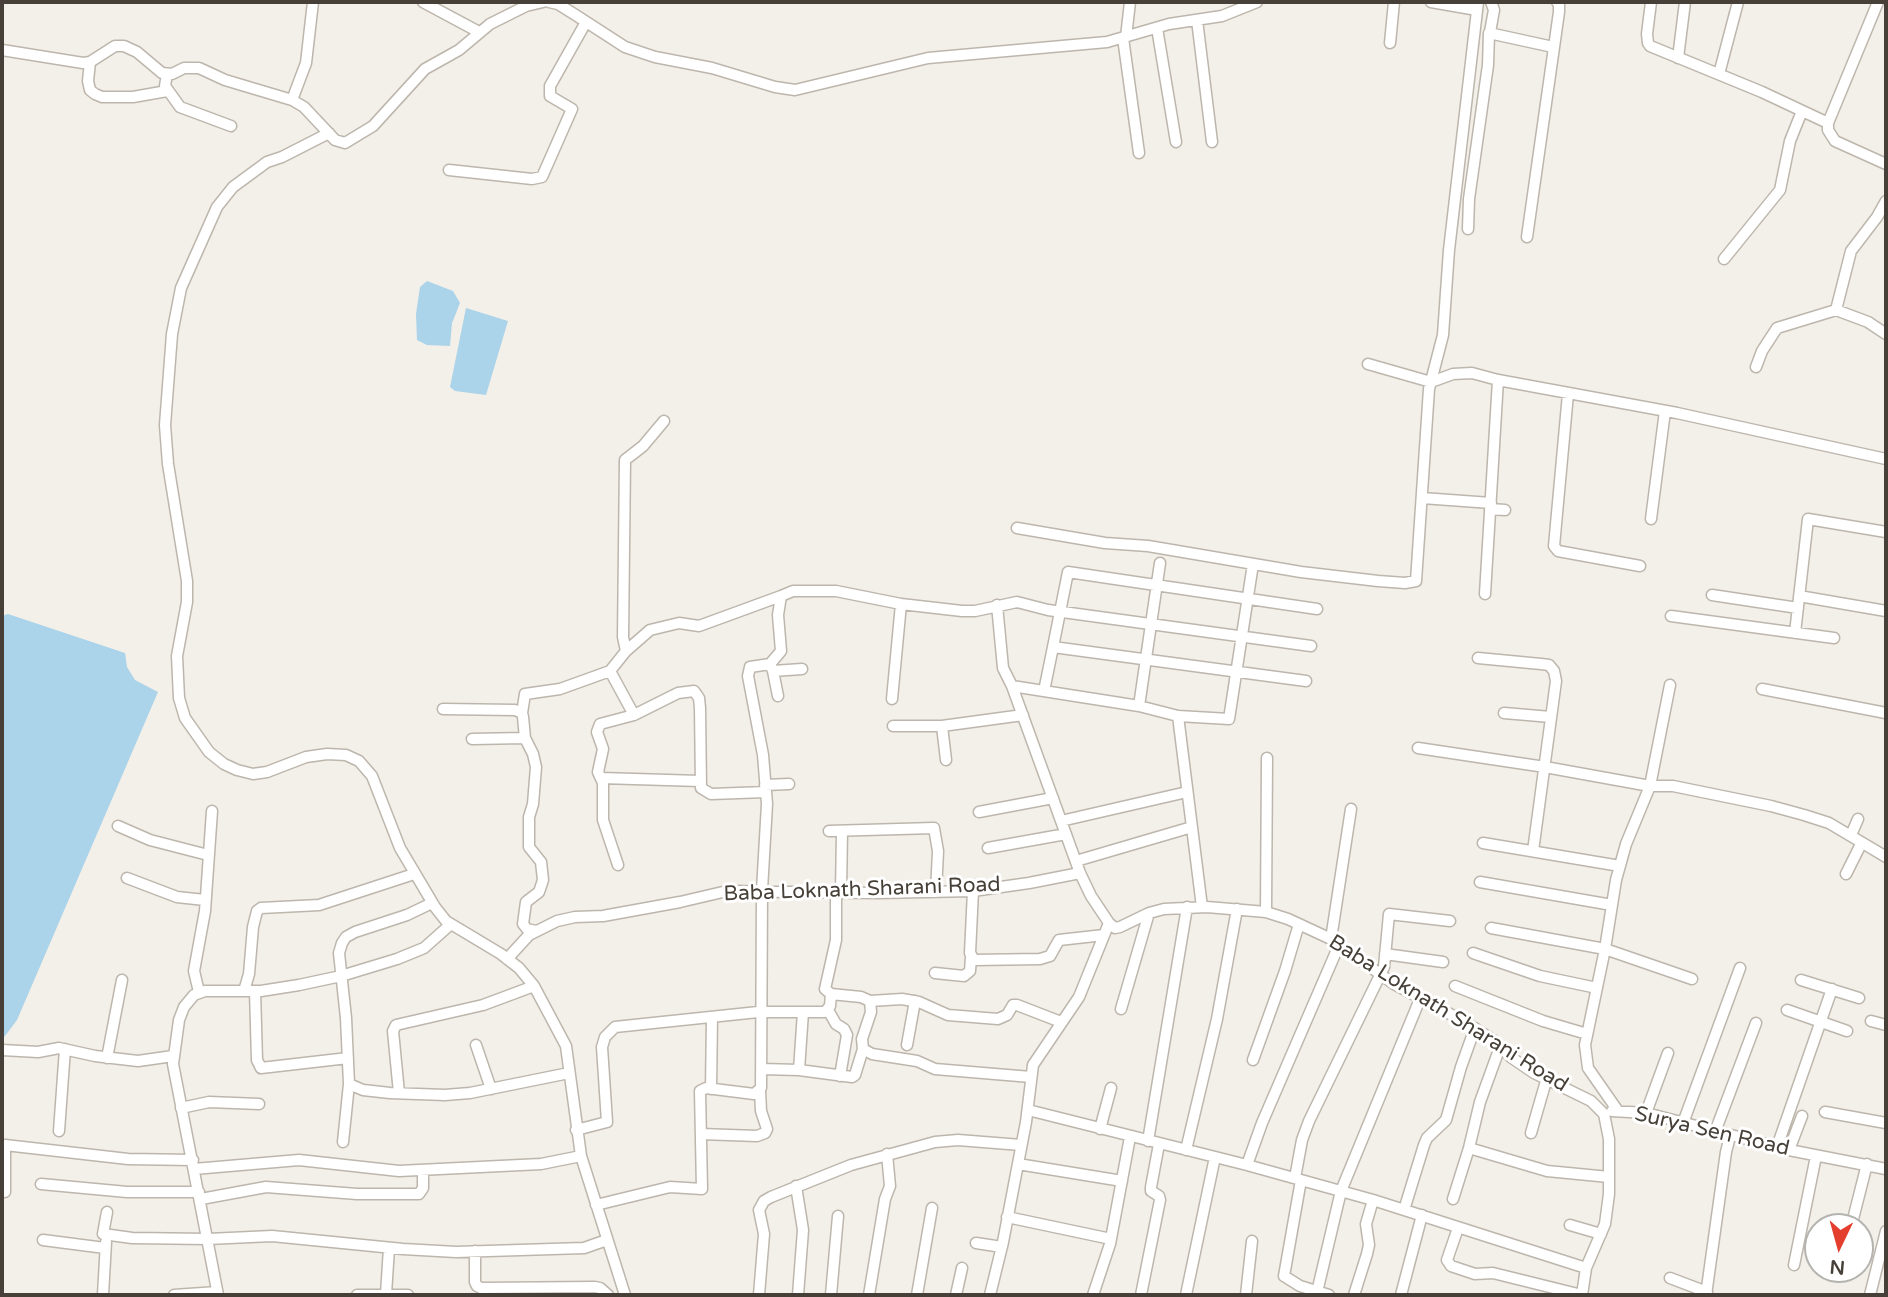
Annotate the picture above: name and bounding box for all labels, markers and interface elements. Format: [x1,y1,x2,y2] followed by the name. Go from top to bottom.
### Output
[723,873,1001,907] street label: Baba Loknath Sharani Road
[1324,930,1572,1098] street label: Baba Loknath Sharani Road
[1632,1102,1792,1162] street label: Surya Sen Road
[1804,1213,1874,1283] north arrow
[1829,1255,1846,1279] text: N

